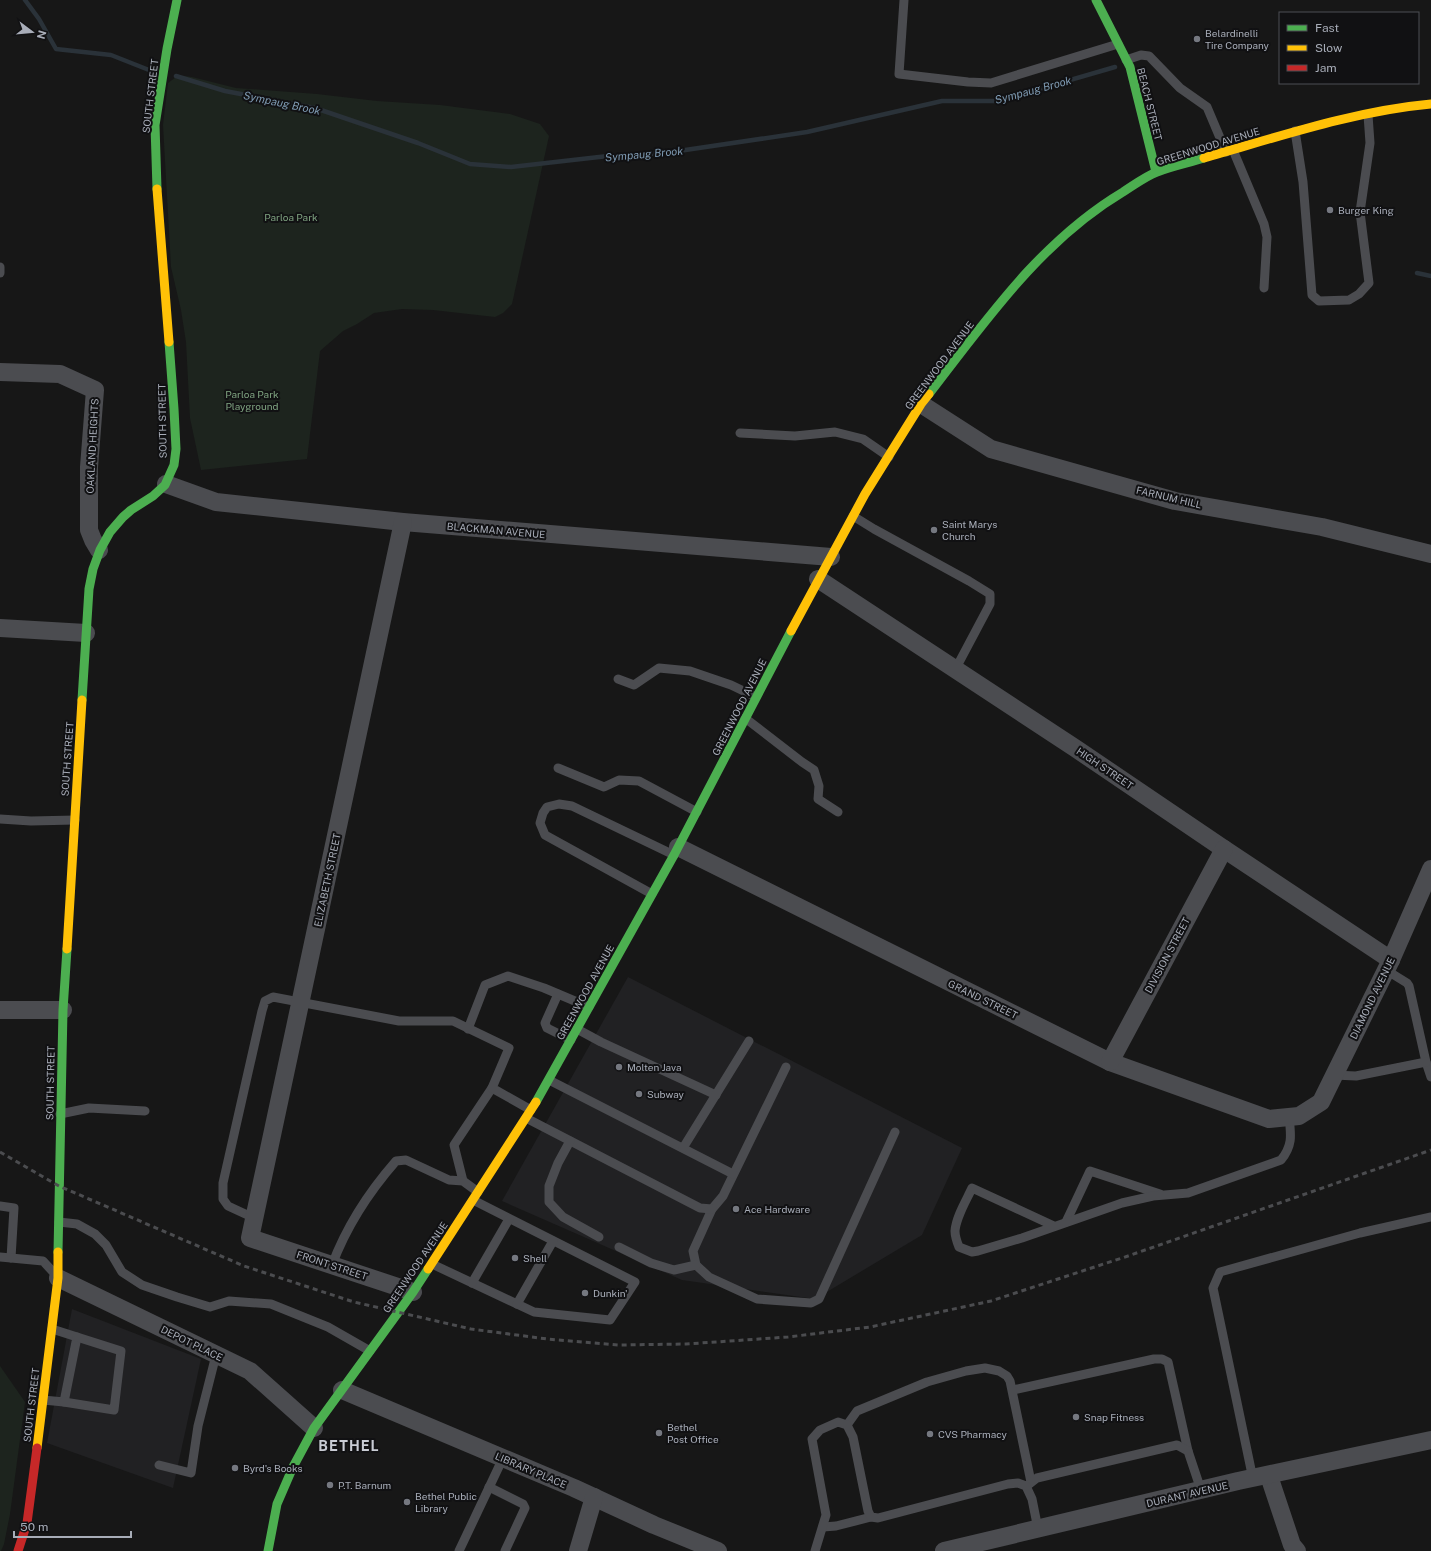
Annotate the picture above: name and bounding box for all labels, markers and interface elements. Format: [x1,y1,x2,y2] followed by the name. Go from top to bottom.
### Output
[12,12,52,52] north arrow
[1279,12,1419,84] legend
[1315,21,1340,35] text: Fast
[1205,27,1270,51] place label: Belardinelli Tire Company
[35,29,49,41] text: N
[1192,34,1202,44] marker: Belardinelli Tire Company
[1315,41,1343,55] text: Slow
[139,58,161,134] street label: SOUTH STREET
[1315,61,1337,75] text: Jam
[1135,66,1165,142] street label: BEACH STREET
[994,74,1073,106] water label: Sympaug Brook
[242,89,322,117] water label: Sympaug Brook
[1155,125,1261,167] street label: GREENWOOD AVENUE
[604,145,684,163] water label: Sympaug Brook
[1338,204,1394,216] place label: Burger King
[1325,205,1335,215] marker: Burger King
[264,211,318,223] park label: Parloa Park
[902,319,976,411] street label: GREENWOOD AVENUE
[155,384,169,458] street label: SOUTH STREET
[225,388,279,412] park label: Parloa Park Playground
[84,398,100,494] street label: OAKLAND HEIGHTS
[1135,484,1203,510] street label: FARNUM HILL
[942,518,997,542] place label: Saint Marys Church
[446,520,546,540] street label: BLACKMAN AVENUE
[929,525,939,535] marker: Saint Marys Church
[709,657,769,757] street label: GREENWOOD AVENUE
[58,721,76,797] street label: SOUTH STREET
[1074,745,1136,791] street label: HIGH STREET
[311,832,343,928] street label: ELIZABETH STREET
[1142,915,1192,995] street label: DIVISION STREET
[554,942,616,1042] street label: GREENWOOD AVENUE
[1347,955,1397,1041] street label: DIAMOND AVENUE
[946,977,1020,1021] street label: GRAND STREET
[43,1046,57,1120] street label: SOUTH STREET
[627,1061,681,1073] place label: Molten Java
[614,1062,624,1072] marker: Molten Java
[647,1088,685,1100] place label: Subway
[634,1089,644,1099] marker: Subway
[744,1203,810,1215] place label: Ace Hardware
[731,1204,741,1214] marker: Ace Hardware
[380,1219,450,1315] street label: GREENWOOD AVENUE
[295,1248,369,1282] street label: FRONT STREET
[523,1252,547,1264] place label: Shell
[510,1253,520,1263] marker: Shell
[593,1287,627,1299] place label: Dunkin'
[580,1288,590,1298] marker: Dunkin'
[159,1323,225,1363] street label: DEPOT PLACE
[20,1367,42,1443] street label: SOUTH STREET
[1084,1411,1144,1423] place label: Snap Fitness
[1071,1412,1081,1422] marker: Snap Fitness
[667,1421,719,1445] place label: Bethel Post Office
[654,1428,664,1438] marker: Bethel Post Office
[938,1428,1008,1440] place label: CVS Pharmacy
[925,1429,935,1439] marker: CVS Pharmacy
[318,1438,380,1454] district label: BETHEL
[493,1450,569,1490] street label: LIBRARY PLACE
[243,1462,303,1474] place label: Byrd's Books
[230,1463,240,1473] marker: Byrd's Books
[338,1479,391,1491] place label: P.T. Barnum
[1145,1479,1229,1509] street label: DURANT AVENUE
[325,1480,335,1490] marker: P.T. Barnum
[415,1490,477,1514] place label: Bethel Public Library
[402,1497,412,1507] marker: Bethel Public Library
[14,1513,131,1539] scale bar
[20,1520,48,1534] text: 50 m

